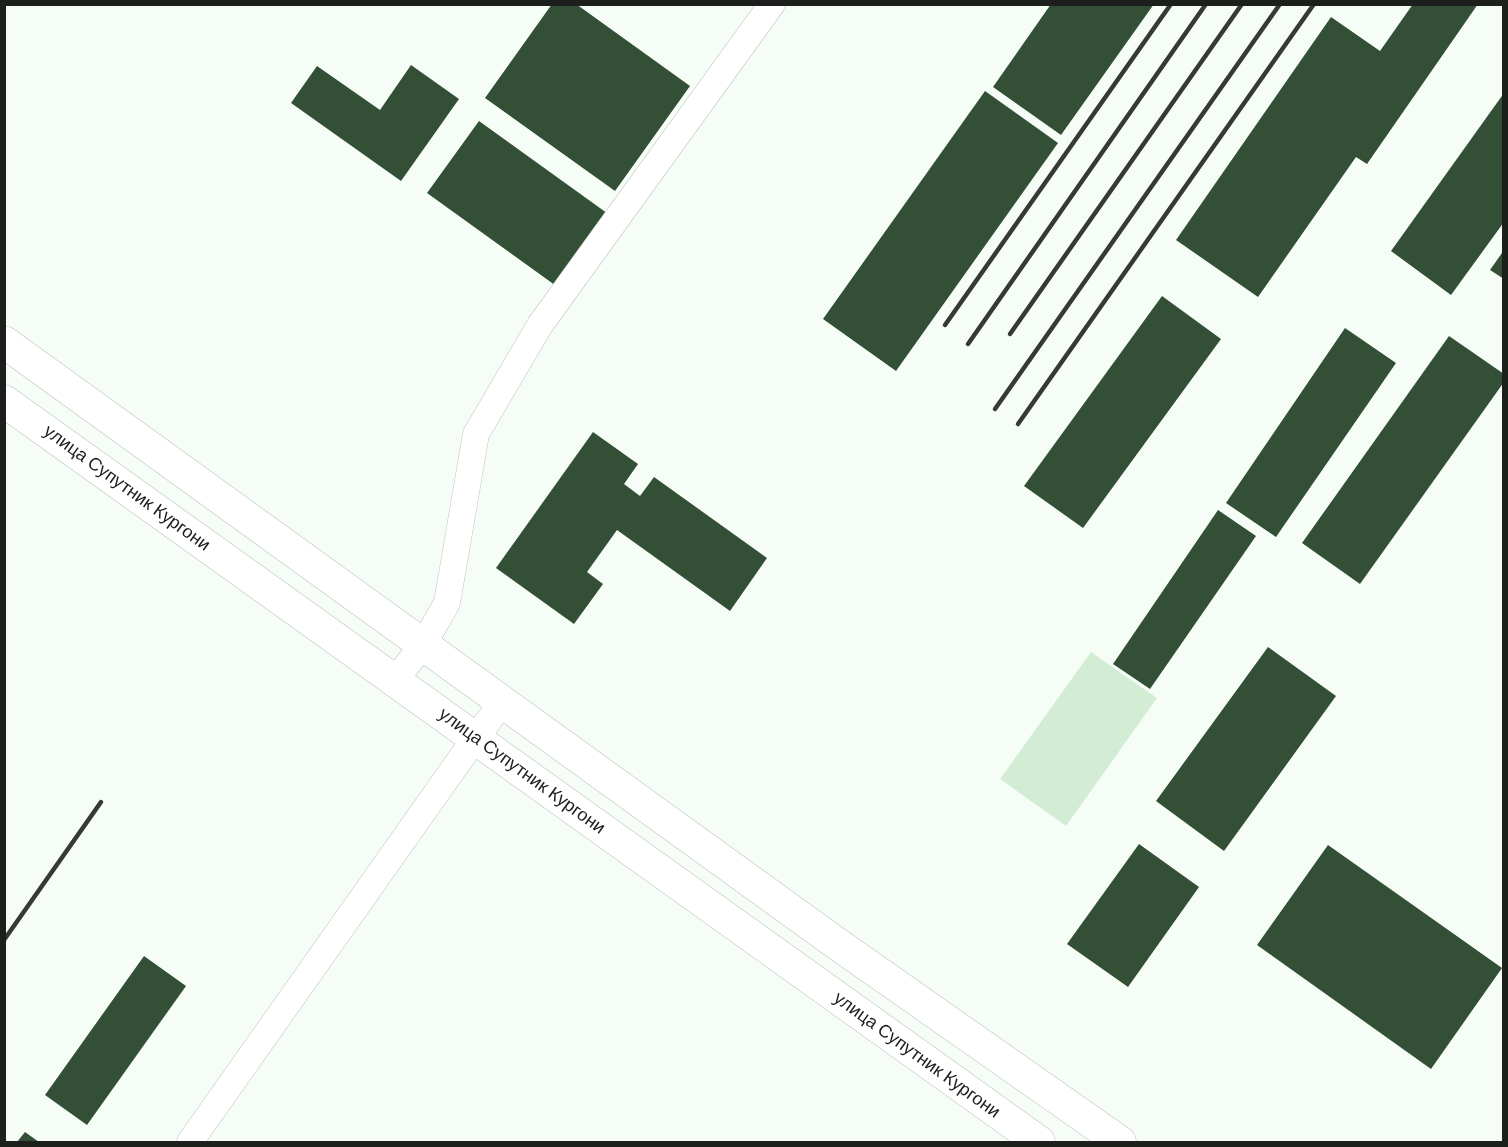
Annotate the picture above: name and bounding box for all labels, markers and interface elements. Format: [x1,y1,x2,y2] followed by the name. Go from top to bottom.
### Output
[40,420,214,556] street label: улица Супутник Кургони
[435,703,609,839] street label: улица Супутник Кургони
[830,987,1004,1123] street label: улица Супутник Кургони

